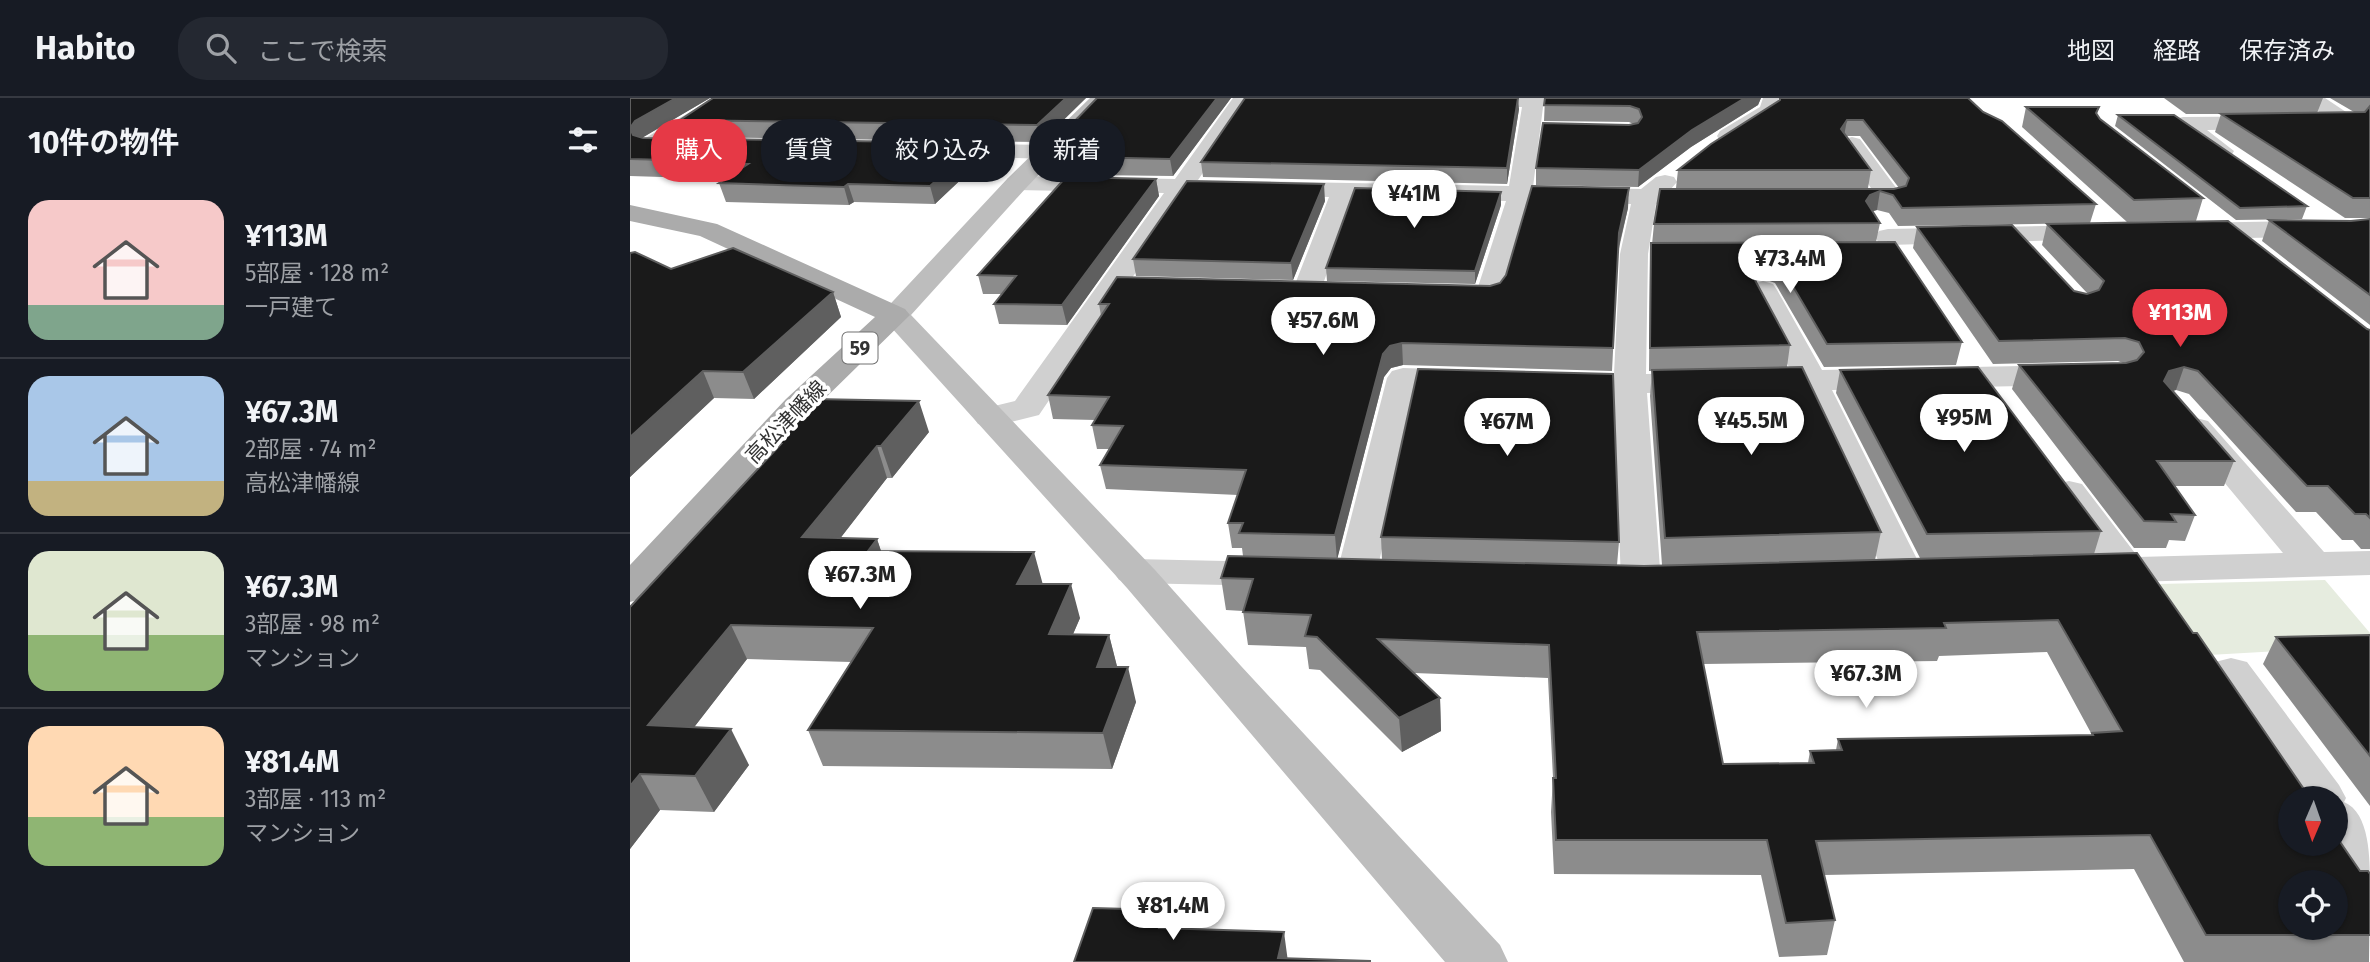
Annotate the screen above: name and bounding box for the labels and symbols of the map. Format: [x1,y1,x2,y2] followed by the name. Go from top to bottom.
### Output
[1373,170,1455,230] pin: ¥41M
[1733,236,1847,295] pin: ¥73.4M
[2131,289,2229,349] pin: ¥113M
[1266,298,1380,357] pin: ¥57.6M
[842,332,877,364] road number: 59
[740,375,832,469] street label: 高松津幡線
[1923,394,2005,454] pin: ¥95M
[1466,398,1548,458] pin: ¥67M
[1694,398,1808,457] pin: ¥45.5M
[803,552,917,611] pin: ¥67.3M
[1809,650,1923,710] pin: ¥67.3M
[2278,786,2348,856] north arrow
[1116,882,1230,942] pin: ¥81.4M

